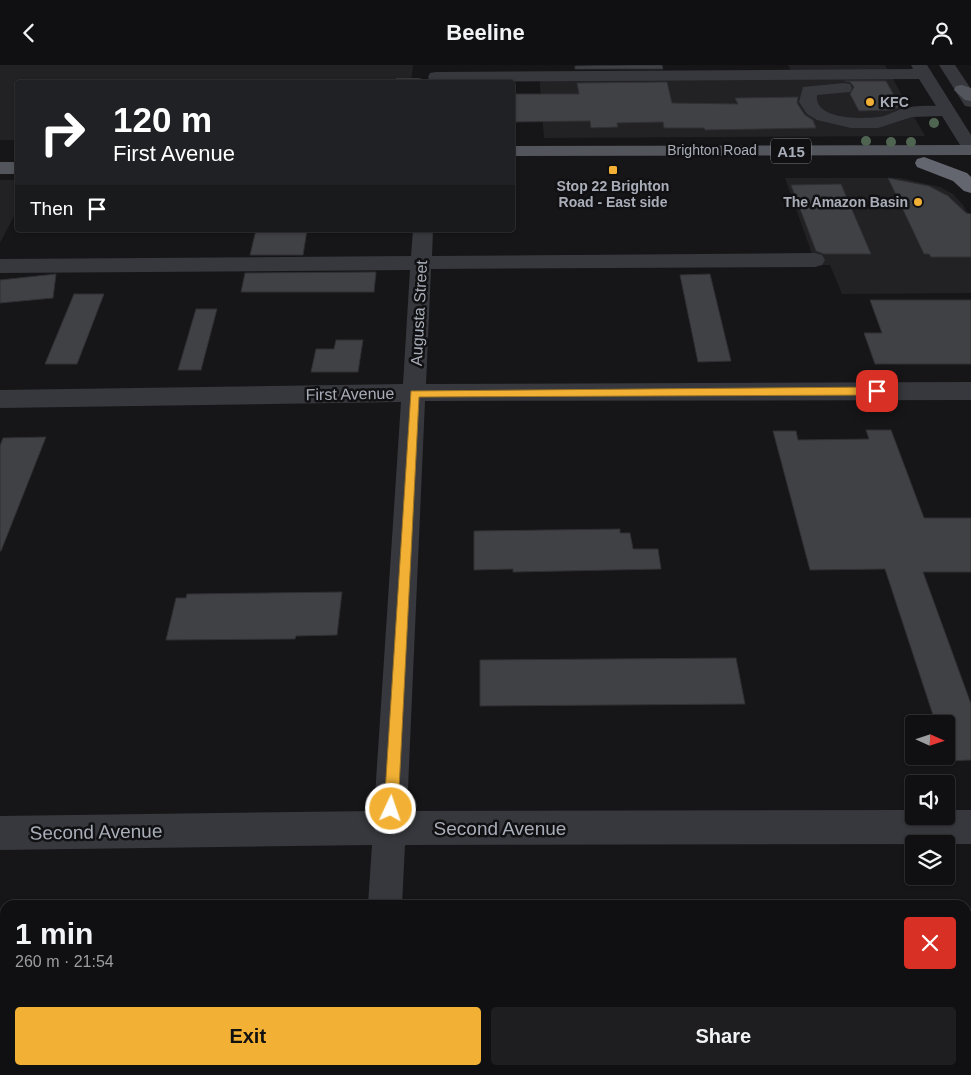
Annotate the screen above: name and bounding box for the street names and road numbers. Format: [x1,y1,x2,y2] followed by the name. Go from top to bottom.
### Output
[771,139,811,163] road number: A15
[667,142,757,158] street label: Brighton Road
[408,259,430,366] street label: Augusta Street
[306,385,395,403] street label: First Avenue
[434,818,566,839] street label: Second Avenue
[29,820,163,844] street label: Second Avenue

